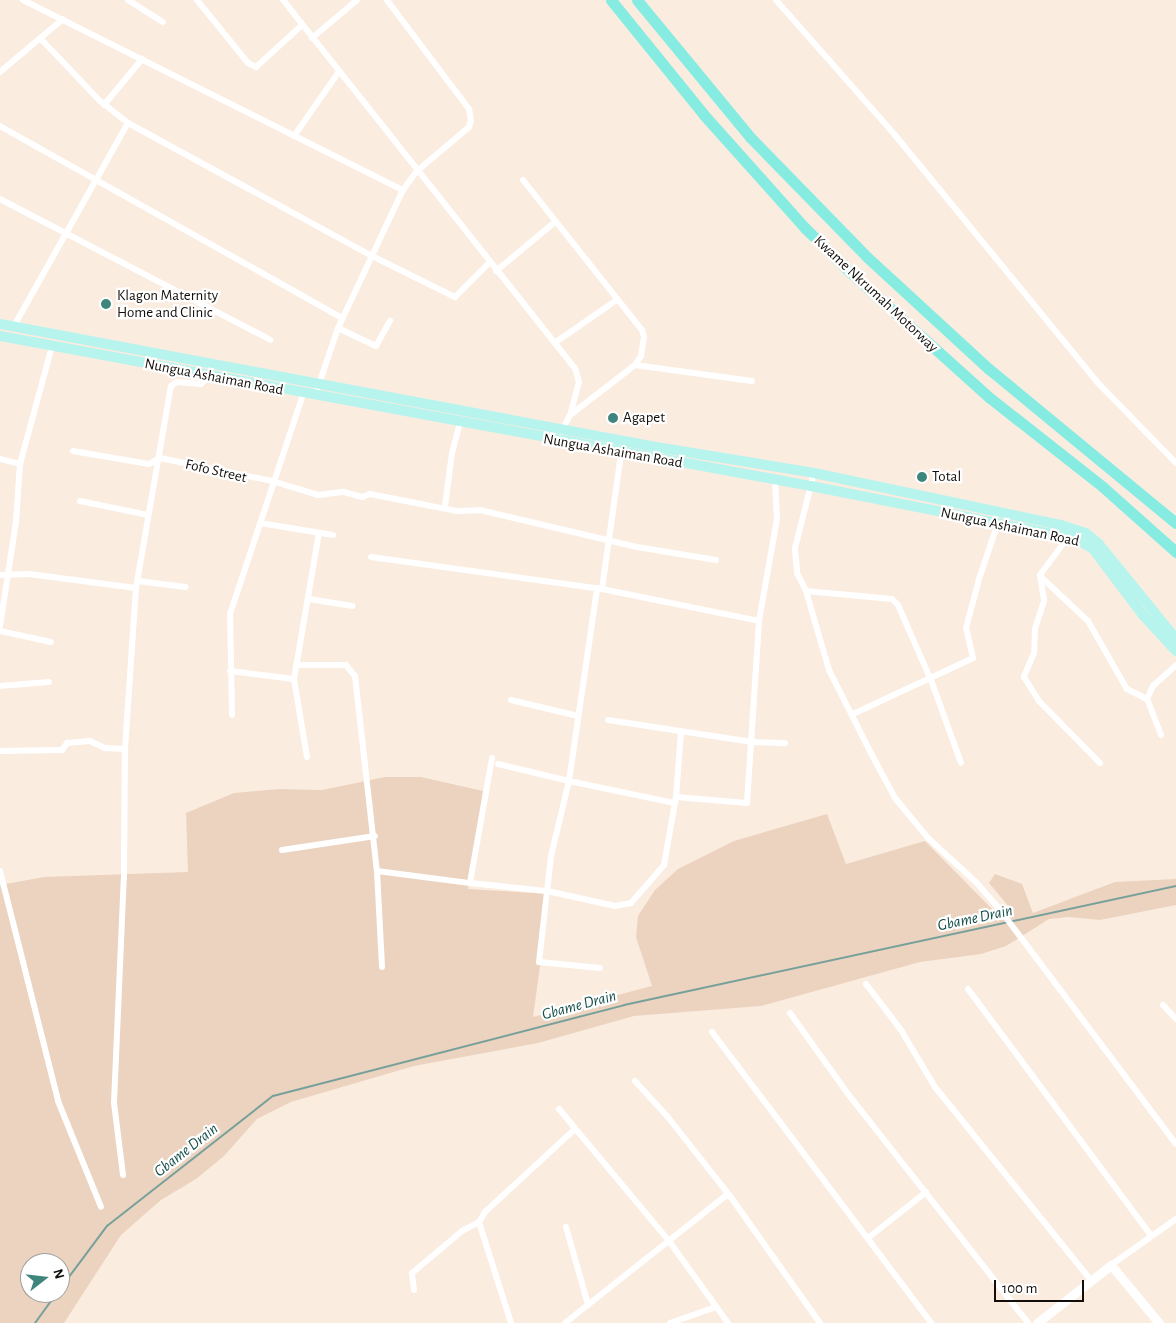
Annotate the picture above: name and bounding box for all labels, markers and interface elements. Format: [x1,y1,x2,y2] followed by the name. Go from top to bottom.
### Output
[810,232,942,356] street label: Kwame Nkrumah Motorway
[117,286,218,321] place label: Klagon Maternity Home and Clinic
[99,297,113,311] marker: Klagon Maternity Home and Clinic
[143,355,285,399] street label: Nungua Ashaiman Road
[623,409,665,427] place label: Agapet
[607,412,619,424] marker: Agapet
[542,430,684,472] street label: Nungua Ashaiman Road
[184,455,248,487] street label: Fofo Street
[932,468,961,486] place label: Total
[916,471,928,483] marker: Total
[939,504,1081,550] street label: Nungua Ashaiman Road
[936,901,1014,935] water label: Gbame Drain
[540,986,618,1024] water label: Gbame Drain
[150,1119,222,1181] water label: Gbame Drain
[20,1253,70,1303] north arrow
[50,1268,67,1281] text: N
[996,1270,1086,1302] scale bar
[1002,1281,1037,1296] text: 100 m

